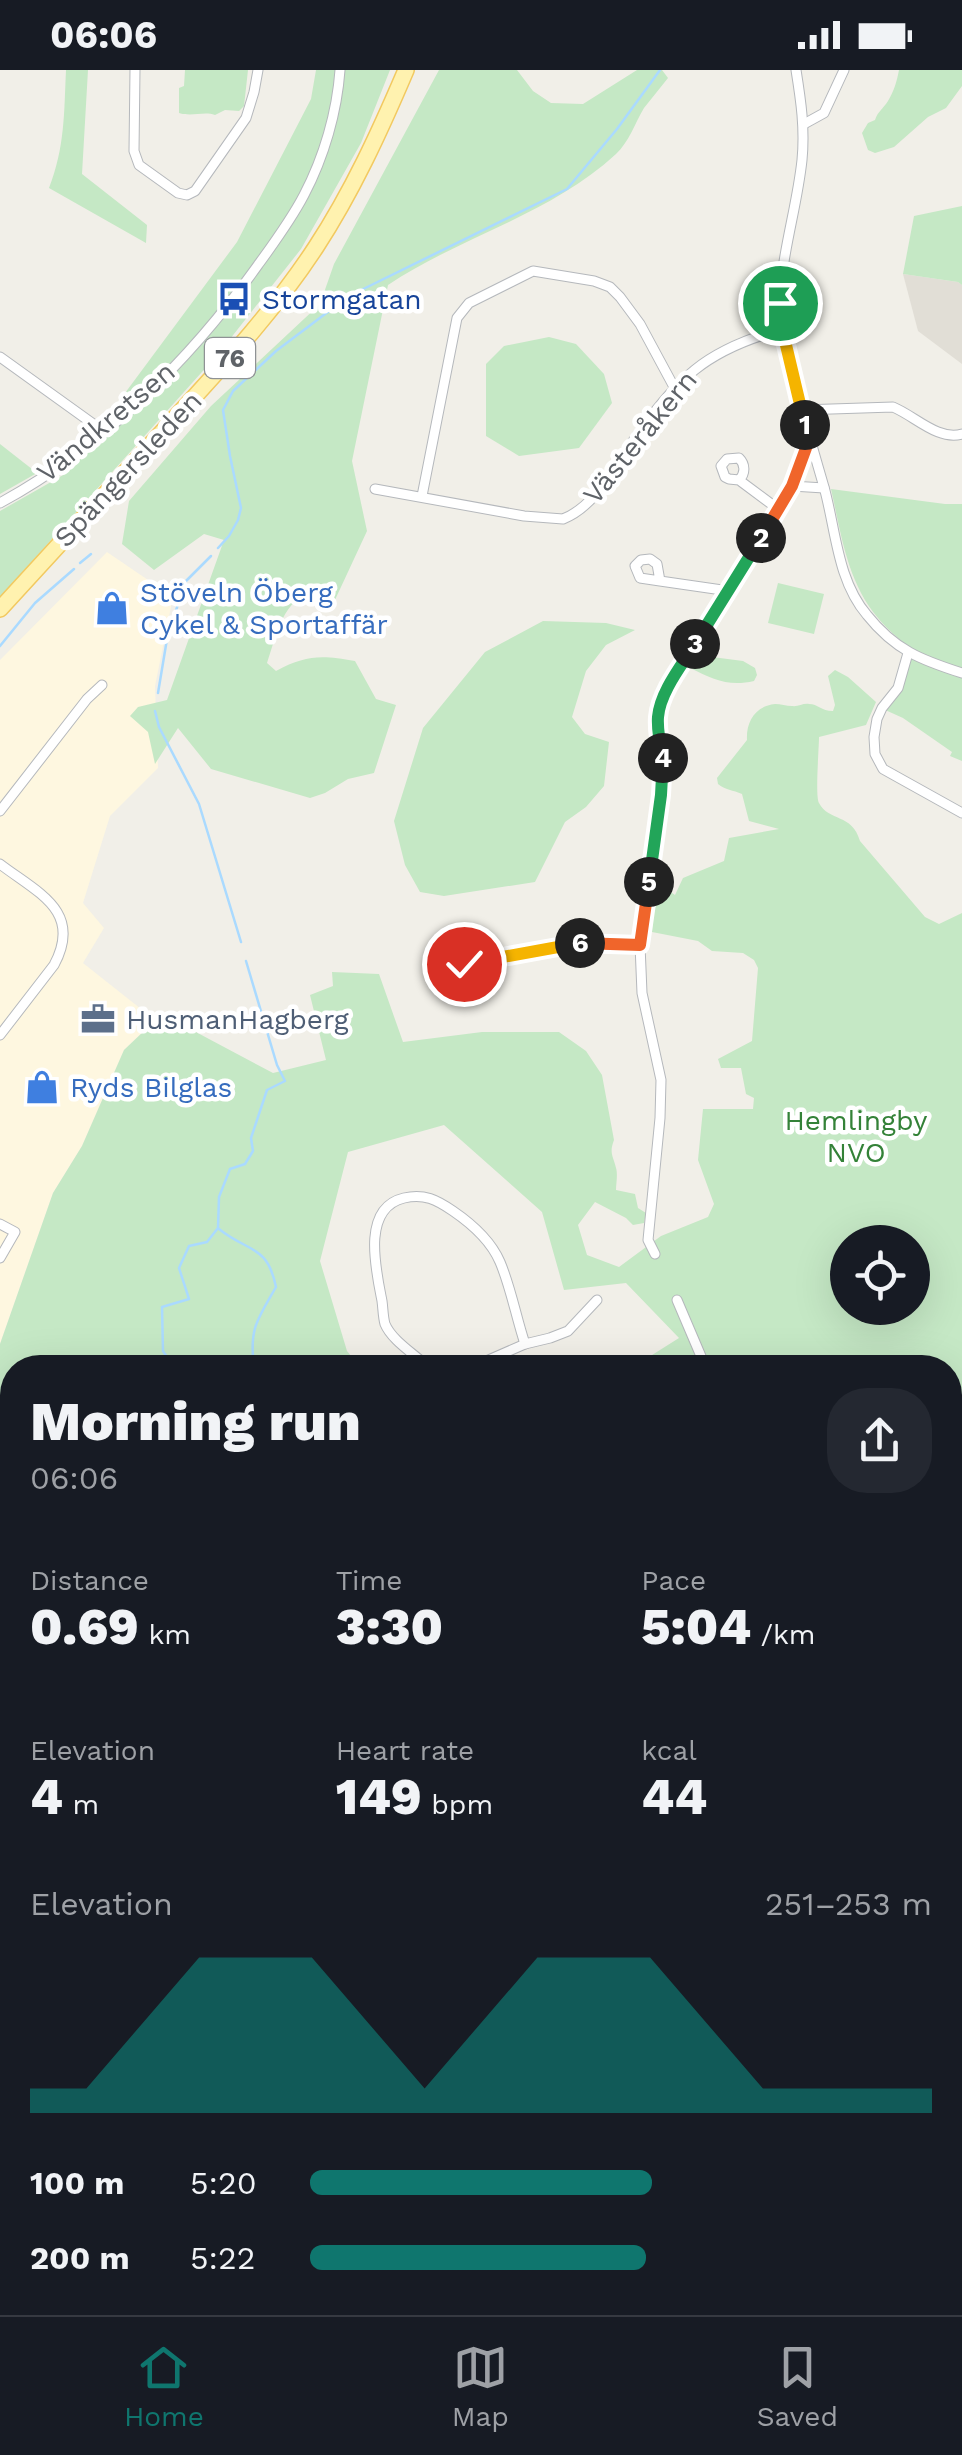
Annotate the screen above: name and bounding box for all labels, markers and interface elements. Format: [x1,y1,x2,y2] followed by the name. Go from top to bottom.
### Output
[50,13,157,57] text: 06:06
[738,261,823,346] pin
[753,276,808,331] icon: arrive
[215,280,253,318] bus stop icon: Stormgatan
[262,283,422,316] place label: Stormgatan
[205,338,255,378] road number: 76
[30,355,182,489] street label: Vändkretsen
[576,364,704,510] street label: Västeråkern
[47,384,209,554] street label: Spängersleden
[780,400,830,450] pin: 1
[799,408,811,441] text: 1
[736,513,786,563] pin: 2
[753,521,769,554] text: 2
[140,576,388,641] place label: Stöveln Öberg Cykel & Sportaffär
[93,589,131,627] shop icon: Stöveln Öberg Cykel & Sportaffär
[670,619,720,669] pin: 3
[687,627,703,660] text: 3
[638,733,688,783] pin: 4
[654,741,672,774] text: 4
[624,857,674,907] pin: 5
[641,865,657,898] text: 5
[555,918,605,968] pin: 6
[422,922,507,1007] pin
[571,926,589,959] text: 6
[437,937,492,992] icon: check
[79,1000,117,1038] office icon: HusmanHagberg
[126,1003,349,1036] place label: HusmanHagberg
[23,1068,61,1106] shop icon: Ryds Bilglas
[70,1071,232,1104] place label: Ryds Bilglas
[785,1104,928,1169] park label: Hemlingby NVO
[830,1225,930,1325] map controls
[830,1225,930,1325] button: locate
[827,1388,932,1493] button: share
[30,1389,361,1453] text: Morning run
[30,1459,118,1497] text: 06:06
[30,1564,149,1597] text: Distance
[336,1564,402,1597] text: Time
[641,1564,706,1597] text: Pace
[30,1597,139,1656] text: 0.69
[336,1597,443,1656] text: 3:30
[641,1597,751,1656] text: 5:04
[139,1618,191,1651] text: km
[751,1618,816,1651] text: /km
[30,1734,155,1767] text: Elevation
[336,1734,474,1767] text: Heart rate
[641,1734,697,1767] text: kcal
[30,1767,63,1826] text: 4
[336,1767,422,1826] text: 149
[641,1767,707,1826] text: 44
[63,1788,99,1821] text: m
[422,1788,493,1821] text: bpm
[30,1885,173,1923] text: Elevation
[765,1885,932,1923] text: 251–253 m
[30,2164,124,2202] text: 100 m
[190,2164,257,2202] text: 5:20
[30,2239,130,2277] text: 200 m
[190,2239,255,2277] text: 5:22
[124,2340,204,2433] tab: Home
[452,2340,509,2433] tab: Map
[757,2340,838,2433] tab: Saved

